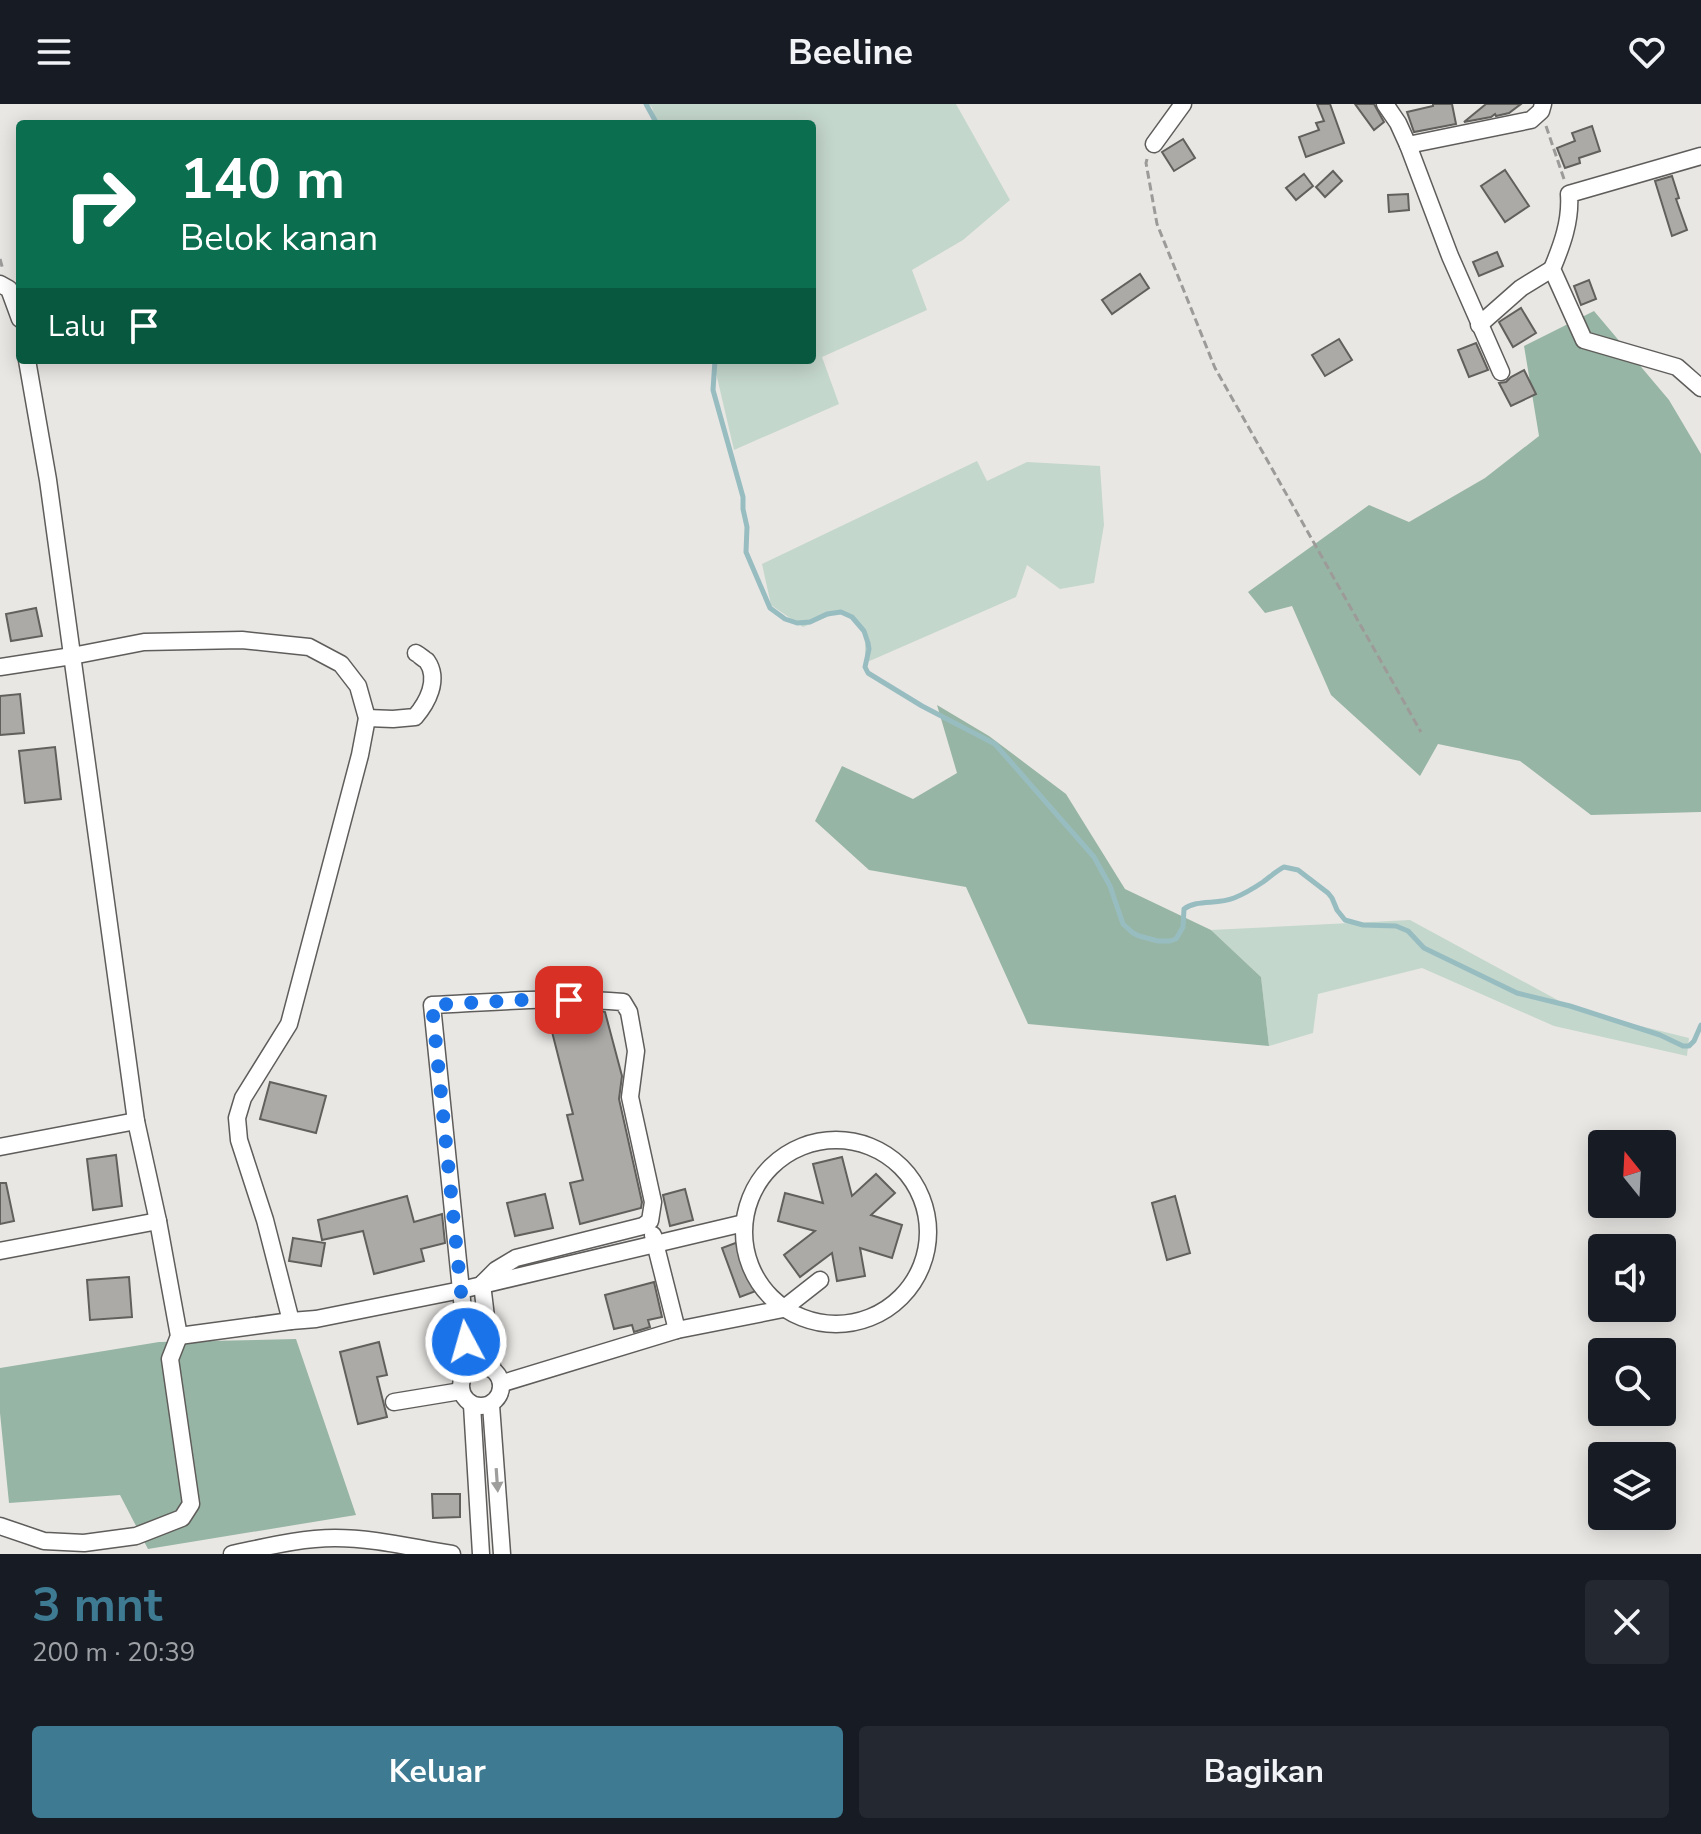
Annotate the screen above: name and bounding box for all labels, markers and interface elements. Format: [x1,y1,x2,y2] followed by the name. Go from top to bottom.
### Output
[788,28,913,77] text: Beeline
[32,30,76,74] icon: menu
[1625,30,1669,74] icon: heart
[180,141,345,218] text: 140 m
[48,152,152,256] icon: right
[180,214,378,263] text: Belok kanan
[122,304,166,348] icon: arrive
[48,306,106,347] text: Lalu
[535,966,603,1034] pin
[547,978,591,1022] icon: arrive
[1588,1130,1676,1218] north arrow
[1588,1130,1676,1530] map controls
[1588,1234,1676,1322] button: sound
[424,1300,508,1384] position arrow
[1588,1338,1676,1426] button: search
[1588,1442,1676,1530] button: layers
[491,1468,504,1493] one-way arrow
[32,1572,162,1638] text: 3 mnt
[1585,1580,1669,1664] button: close
[32,1635,195,1670] text: 200 m · 20:39
[32,1726,843,1818] button: Keluar
[859,1726,1669,1818] button: Bagikan

